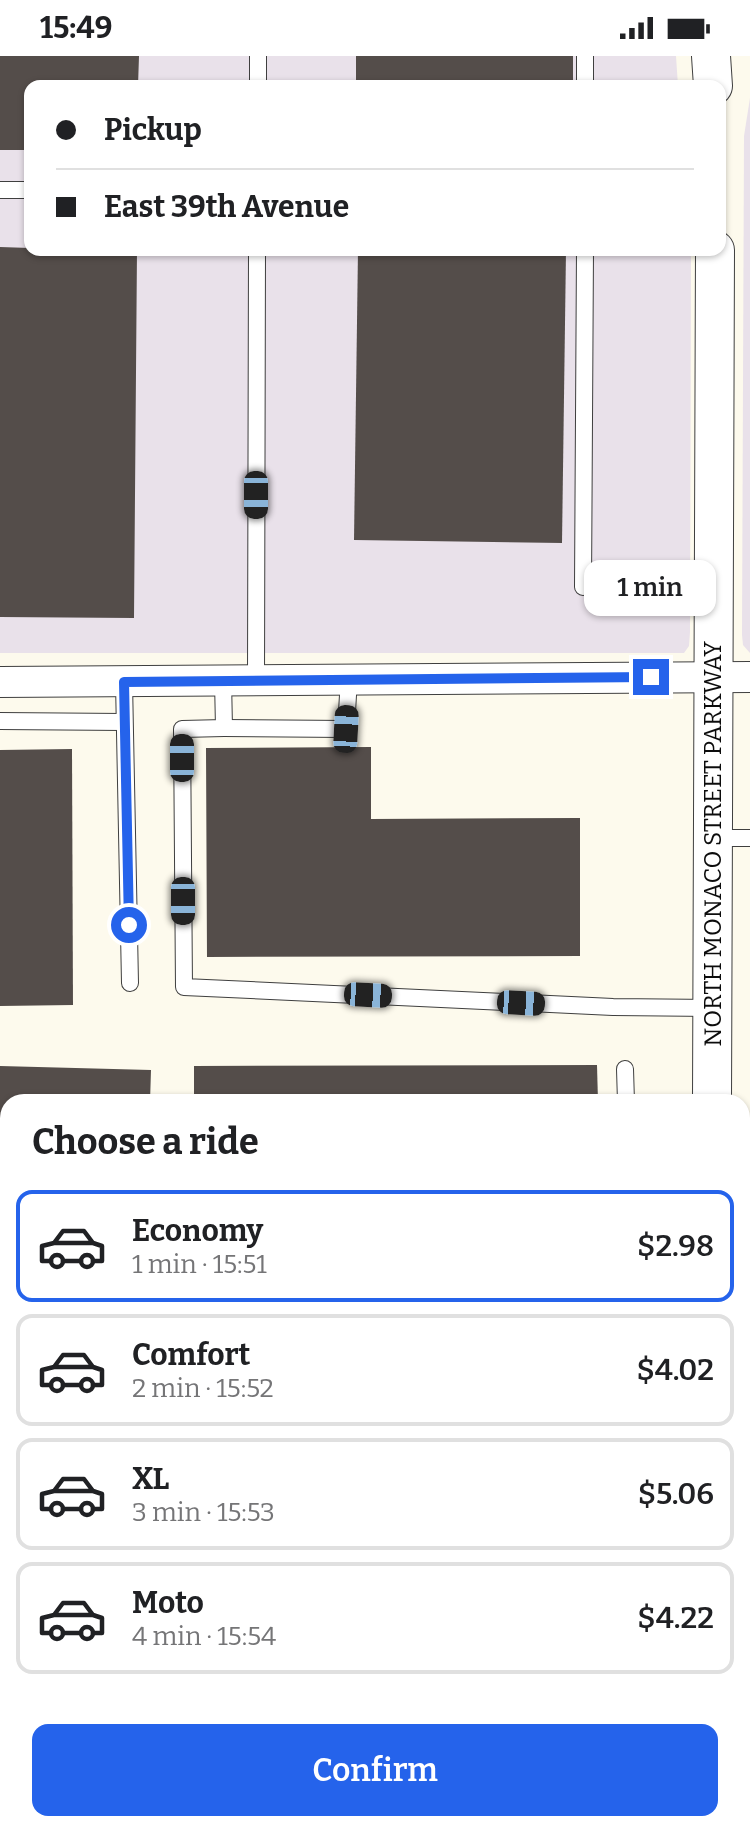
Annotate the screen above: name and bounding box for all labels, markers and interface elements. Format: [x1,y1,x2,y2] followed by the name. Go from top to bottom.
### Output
[40,10,112,46] text: 15:49
[104,112,202,148] text: Pickup
[104,189,349,225] text: East 39th Avenue
[244,471,268,519] car
[585,561,717,617] callout: 1 min
[617,572,683,603] text: 1 min
[699,641,727,1047] street label: NORTH MONACO STREET PARKWAY
[633,659,669,695] route end
[333,704,359,754] car
[170,734,194,782] car
[171,877,195,925] car
[111,907,147,943] route start
[343,982,393,1008] car
[496,990,546,1016] car
[32,1120,259,1164] text: Choose a ride
[36,1210,108,1282] icon: car
[132,1213,263,1249] text: Economy
[637,1228,714,1264] text: $2.98
[132,1249,267,1280] text: 1 min · 15:51
[36,1334,108,1406] icon: car
[132,1337,250,1373] text: Comfort
[636,1352,714,1388] text: $4.02
[132,1373,274,1404] text: 2 min · 15:52
[36,1458,108,1530] icon: car
[132,1461,169,1497] text: XL
[638,1476,714,1512] text: $5.06
[132,1497,275,1528] text: 3 min · 15:53
[36,1582,108,1654] icon: car
[132,1585,204,1621] text: Moto
[637,1600,714,1636] text: $4.22
[132,1621,276,1652] text: 4 min · 15:54
[32,1724,718,1816] button: Confirm

